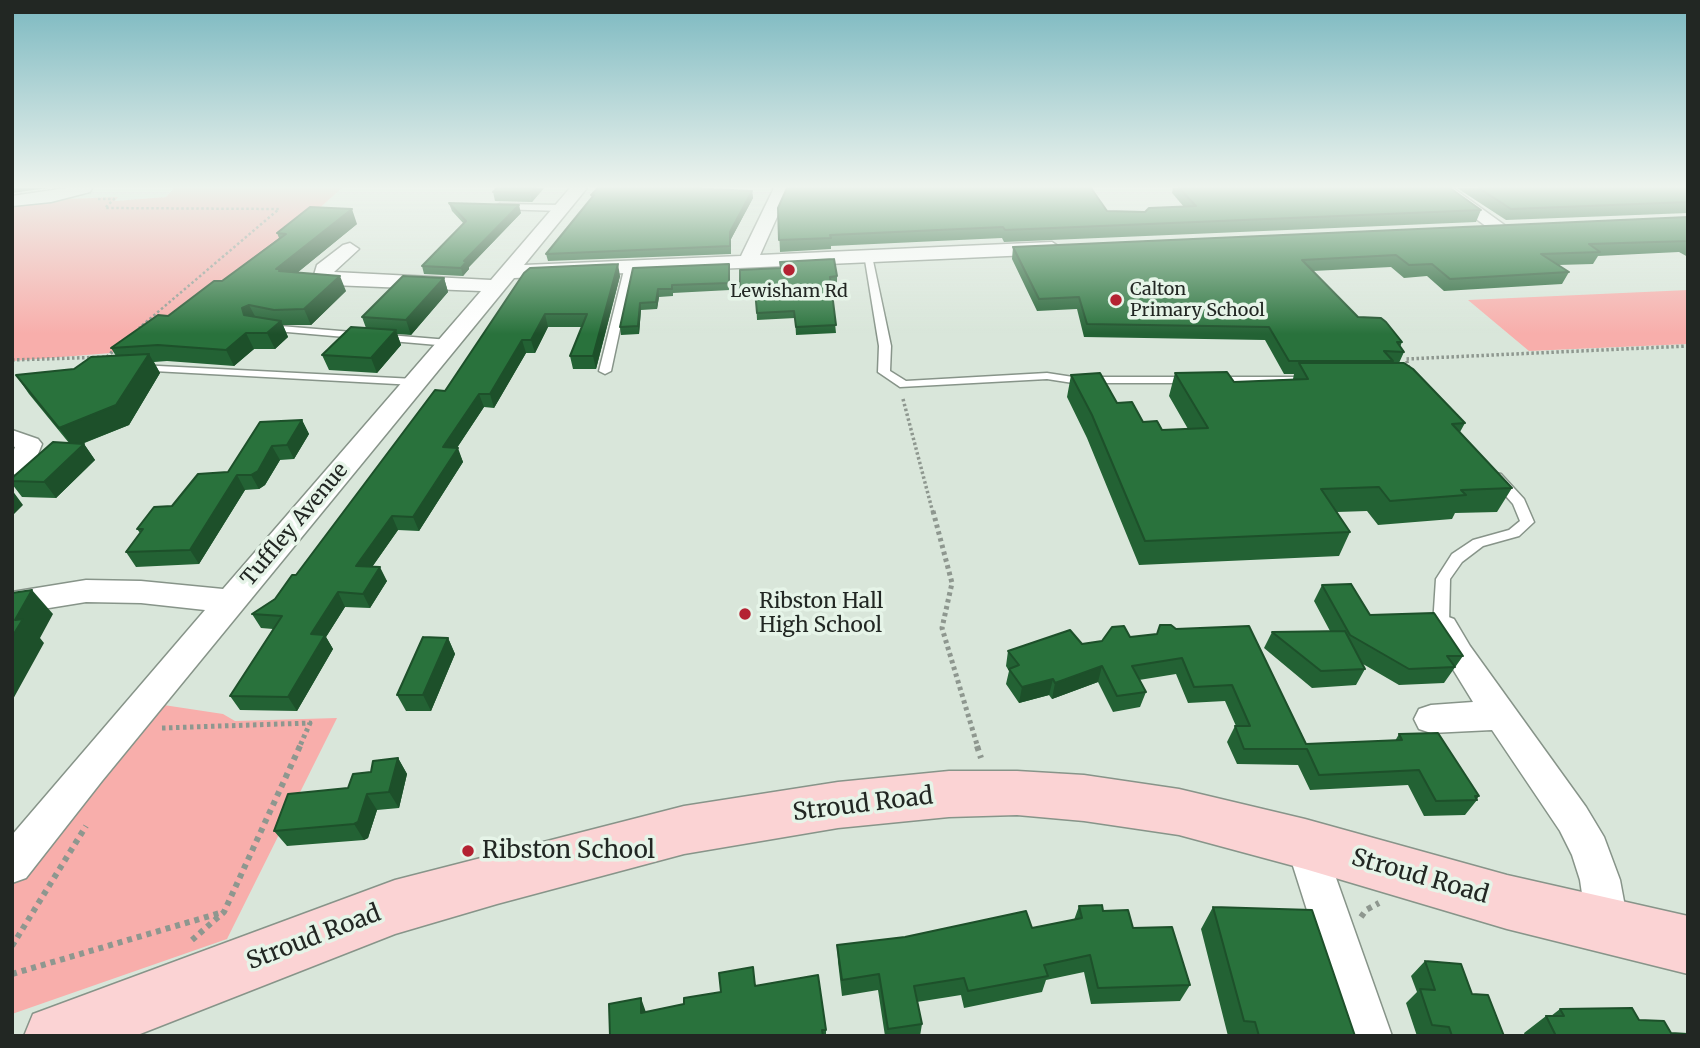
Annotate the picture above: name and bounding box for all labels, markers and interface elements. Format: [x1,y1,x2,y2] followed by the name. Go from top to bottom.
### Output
[781,262,797,278] marker: Lewisham Rd
[1130,279,1265,322] place label: Calton Primary School
[730,281,848,303] place label: Lewisham Rd
[1108,292,1124,308] marker: Calton Primary School
[236,458,354,592] street label: Tuffley Avenue
[759,589,883,639] place label: Ribston Hall High School
[737,606,753,622] marker: Ribston Hall High School
[791,782,935,828] street label: Stroud Road
[482,837,655,865] place label: Ribston School
[460,843,476,859] marker: Ribston School
[1348,844,1492,910] street label: Stroud Road
[243,899,385,977] street label: Stroud Road

